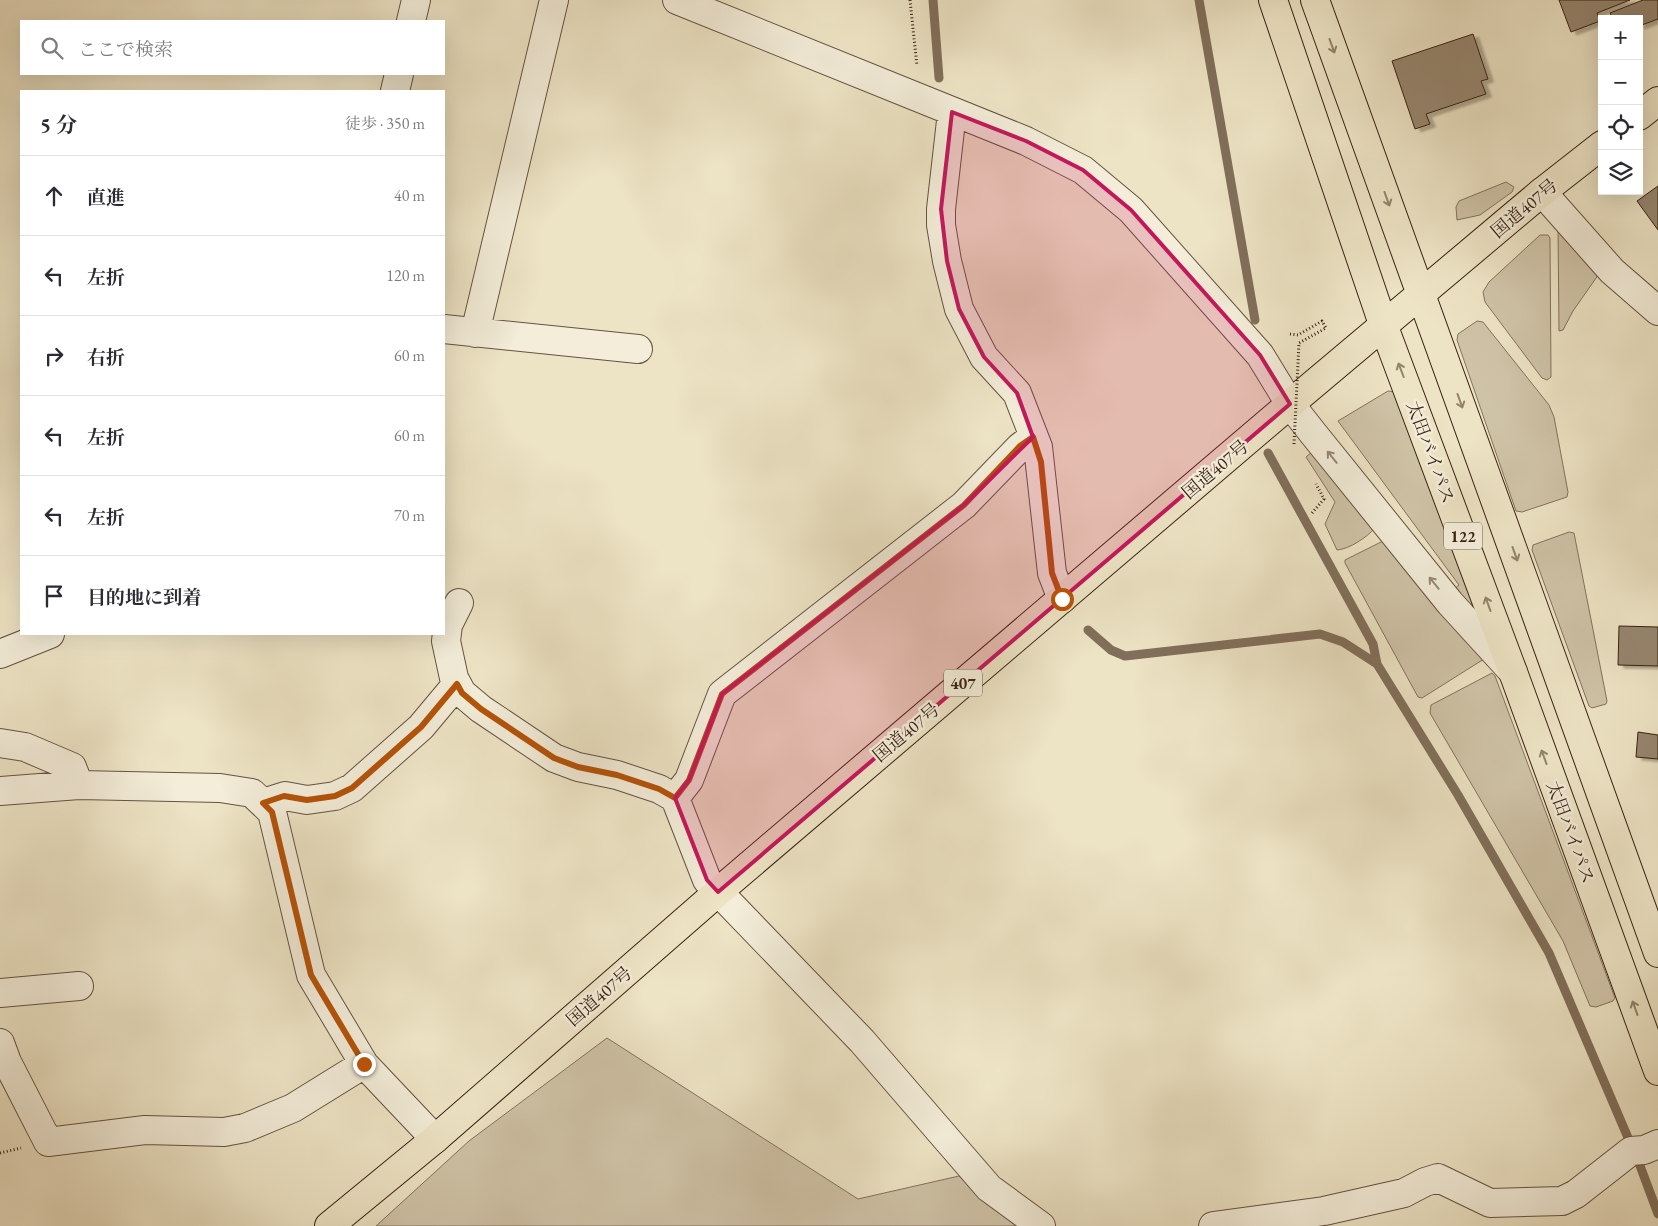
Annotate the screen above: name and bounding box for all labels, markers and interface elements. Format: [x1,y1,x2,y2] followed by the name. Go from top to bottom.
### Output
[1598,15,1643,195] map controls
[1598,15,1643,60] button: +
[20,20,445,75] search box
[38,34,66,62] icon: search
[78,37,173,62] text: ここで検索
[1328,38,1337,53] one-way arrow
[1598,60,1643,105] button: −
[1598,105,1643,150] button: locate
[40,111,77,138] text: 5 分
[345,113,425,134] text: 徒歩 · 350 m
[1598,150,1643,195] button: layers
[1486,174,1562,242] street label: 国道407号
[40,182,68,210] icon: ahead
[87,185,125,210] text: 直進
[394,185,425,206] text: 40 m
[1383,190,1392,206] one-way arrow
[40,262,68,290] icon: left
[87,265,125,290] text: 左折
[386,265,425,286] text: 120 m
[40,342,68,370] icon: right
[87,345,125,370] text: 右折
[394,345,425,366] text: 60 m
[1396,363,1405,378] one-way arrow
[1456,393,1465,408] one-way arrow
[1402,397,1460,507] street label: 太田バイパス
[40,422,68,450] icon: left
[87,425,125,450] text: 左折
[394,425,425,446] text: 60 m
[1177,435,1253,503] street label: 国道407号
[1326,450,1337,463] one-way arrow
[40,502,68,530] icon: left
[87,505,125,530] text: 左折
[394,505,425,526] text: 70 m
[1444,522,1482,550] road number: 122
[1511,546,1520,561] one-way arrow
[1429,577,1440,590] one-way arrow
[40,582,68,610] icon: arrive
[87,585,201,610] text: 目的地に到着
[1051,588,1074,611] route start
[1483,597,1492,613] one-way arrow
[944,670,982,696] road number: 407
[868,698,944,766] street label: 国道407号
[1539,750,1548,765] one-way arrow
[1542,777,1600,887] street label: 太田バイパス
[561,961,637,1031] street label: 国道407号
[1630,1001,1639,1017] one-way arrow
[353,1053,376,1076] route end

